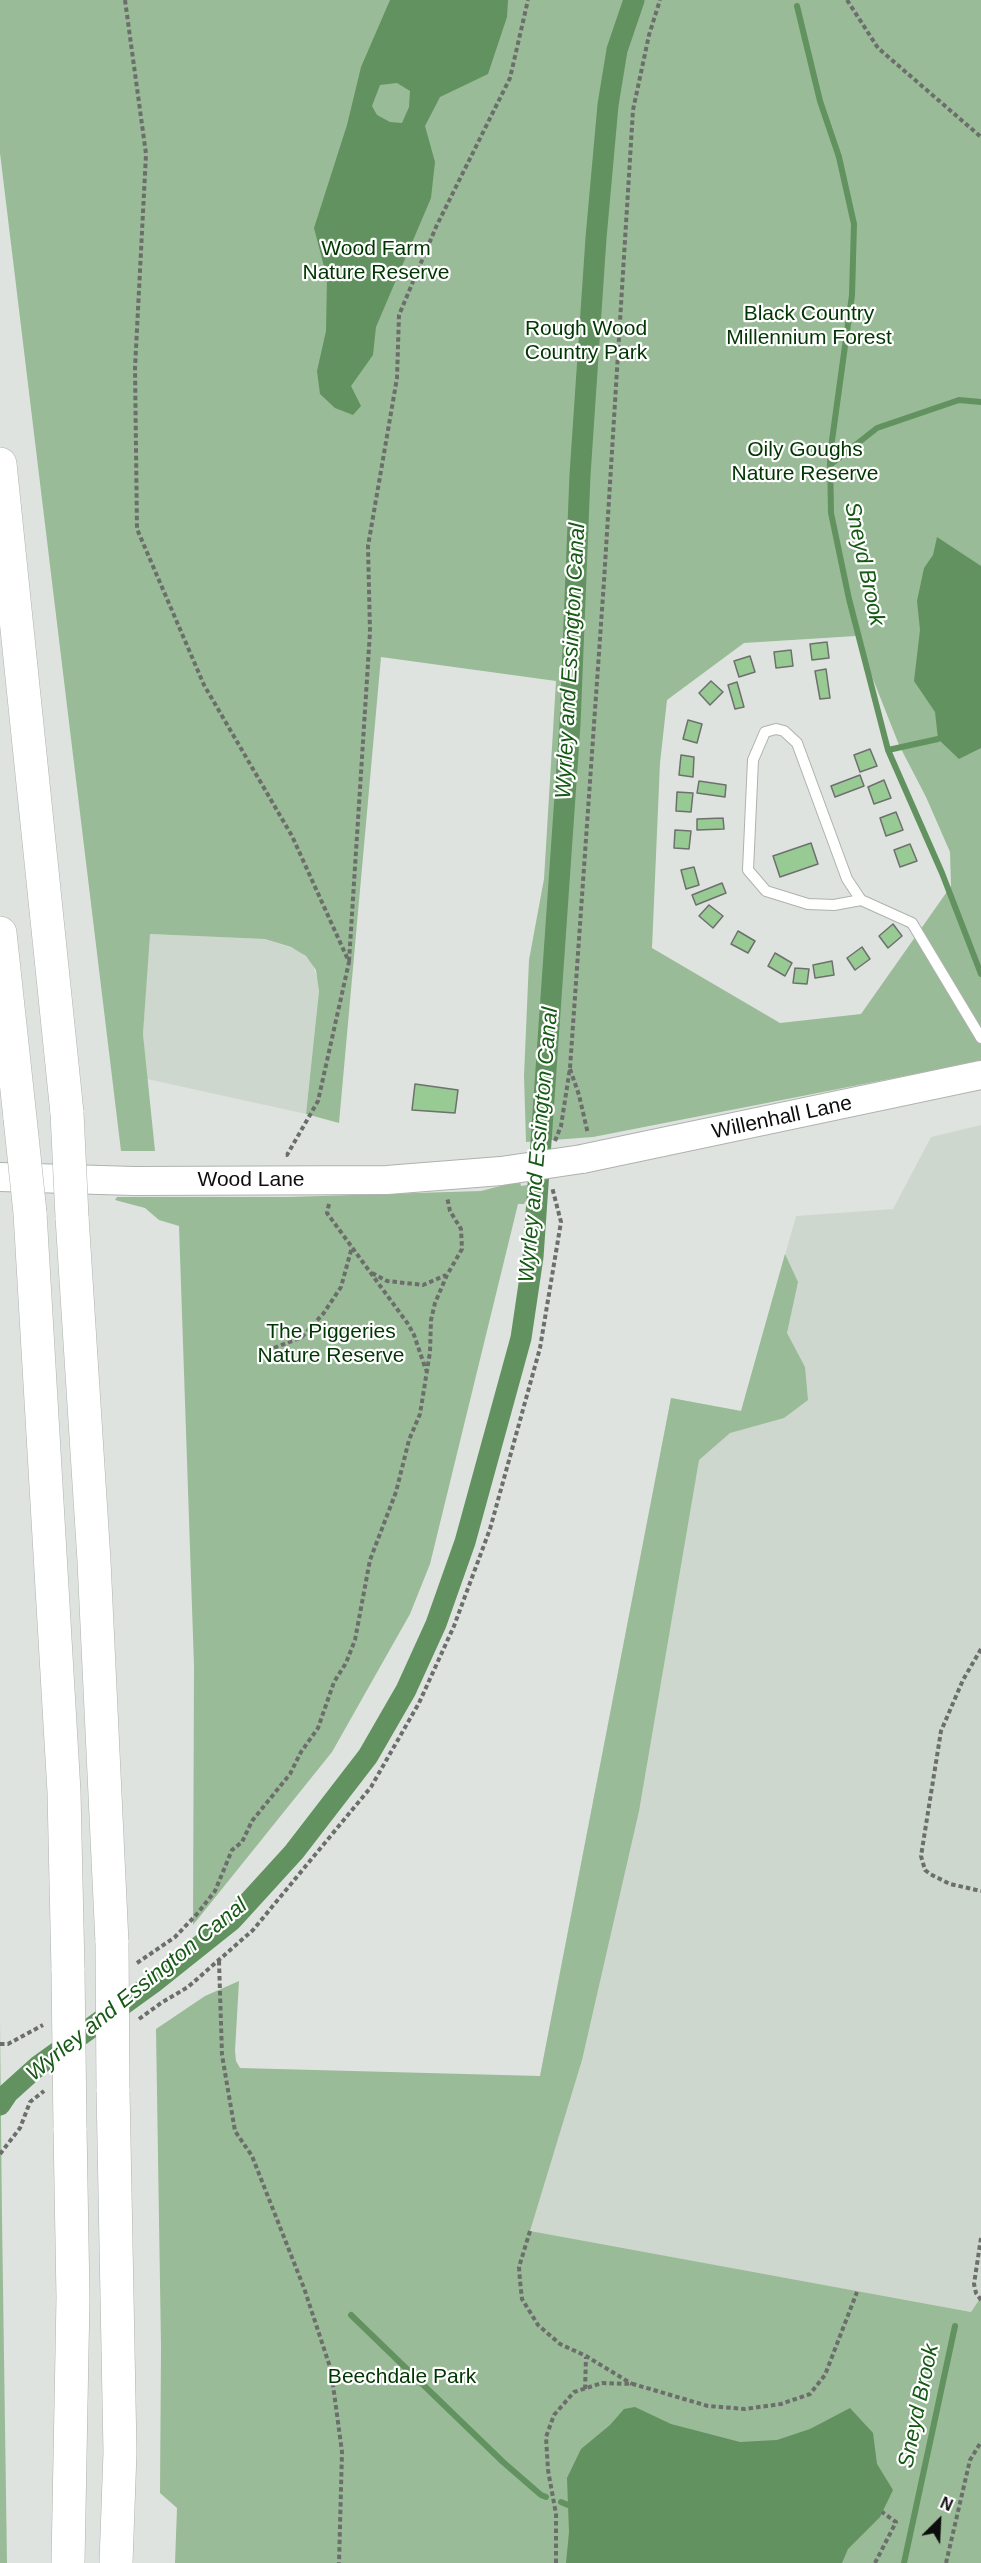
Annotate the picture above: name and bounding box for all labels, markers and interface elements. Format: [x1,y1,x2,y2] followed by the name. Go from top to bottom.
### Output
[302,236,450,286] park label: Wood Farm Nature Reserve
[726,301,892,351] park label: Black Country Millennium Forest
[525,316,647,366] park label: Rough Wood Country Park
[731,437,879,487] park label: Oily Goughs Nature Reserve
[838,500,890,628] water label: Sneyd Brook
[551,522,591,800] water label: Wyrley and Essington Canal
[514,1006,564,1284] water label: Wyrley and Essington Canal
[710,1091,854,1145] street label: Willenhall Lane
[197,1167,305,1193] street label: Wood Lane
[257,1319,405,1369] park label: The Piggeries Nature Reserve
[21,1893,253,2087] water label: Wyrley and Essington Canal
[893,2342,945,2470] water label: Sneyd Brook
[328,2364,476,2390] park label: Beechdale Park
[909,2491,969,2551] north arrow
[938,2494,955,2514] text: N

